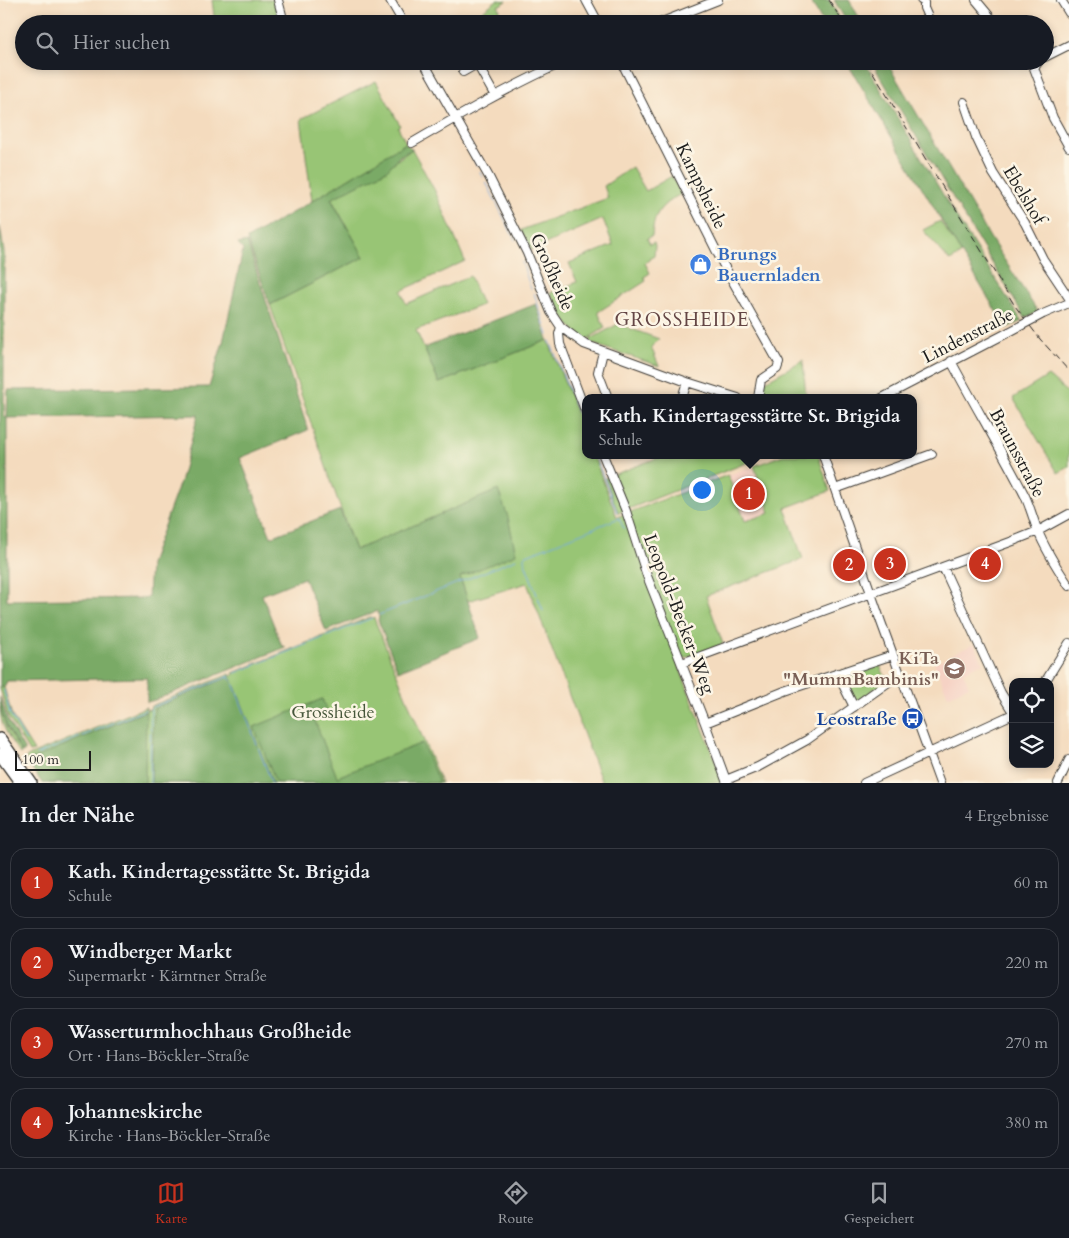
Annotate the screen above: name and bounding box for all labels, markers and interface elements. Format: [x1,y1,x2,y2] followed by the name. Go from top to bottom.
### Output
[15,15,1054,70] search box
[33,29,61,57] icon: search
[73,30,170,56] text: Hier suchen
[669,139,733,233] street label: Kampsheide
[997,161,1053,232] street label: Ebelshof
[524,229,580,315] street label: Großheide
[717,242,821,288] place label: Brungs Bauernladen
[689,252,713,276] shop icon: Brungs Bauernladen
[918,302,1018,370] street label: Lindenstraße
[615,307,749,333] district label: GROSSHEIDE
[582,394,917,459] popup
[598,403,901,429] text: Kath. Kindertagesstätte St. Brigida
[983,404,1051,502] street label: Braunsstraße
[598,429,643,451] text: Schule
[733,475,765,513] pin: 1
[689,477,715,503] your location
[637,530,721,698] street label: Leopold-Becker-Weg
[874,545,906,583] pin: 3
[969,545,1001,583] pin: 4
[833,546,865,584] pin: 2
[783,646,939,692] place label: KiTa "MummBambinis"
[943,656,967,680] school or university icon: KiTa "MummBambinis"
[1009,678,1054,768] map controls
[1009,678,1054,723] button: locate
[291,700,375,725] park label: Grossheide
[817,707,897,732] place label: Leostraße
[901,707,925,731] bus stop icon: Leostraße
[1009,723,1054,768] button: layers
[15,748,91,771] scale bar
[22,750,59,769] text: 100 m
[20,801,135,830] text: In der Nähe
[964,805,1049,827] text: 4 Ergebnisse
[68,859,370,885] text: Kath. Kindertagesstätte St. Brigida
[33,872,41,894] text: 1
[1014,872,1048,894] text: 60 m
[68,885,112,907] text: Schule
[68,939,232,965] text: Windberger Markt
[33,952,41,974] text: 2
[1006,952,1048,974] text: 220 m
[68,965,267,987] text: Supermarkt · Kärntner Straße
[68,1019,352,1045] text: Wasserturmhochhaus Großheide
[33,1032,41,1054] text: 3
[1006,1032,1048,1054] text: 270 m
[68,1045,250,1067] text: Ort · Hans-Böckler-Straße
[68,1099,203,1125] text: Johanneskirche
[33,1112,41,1134] text: 4
[1006,1112,1048,1134] text: 380 m
[68,1125,270,1147] text: Kirche · Hans-Böckler-Straße
[155,1179,188,1228] tab: Karte
[498,1179,534,1228] tab: Route
[844,1179,914,1228] tab: Gespeichert

